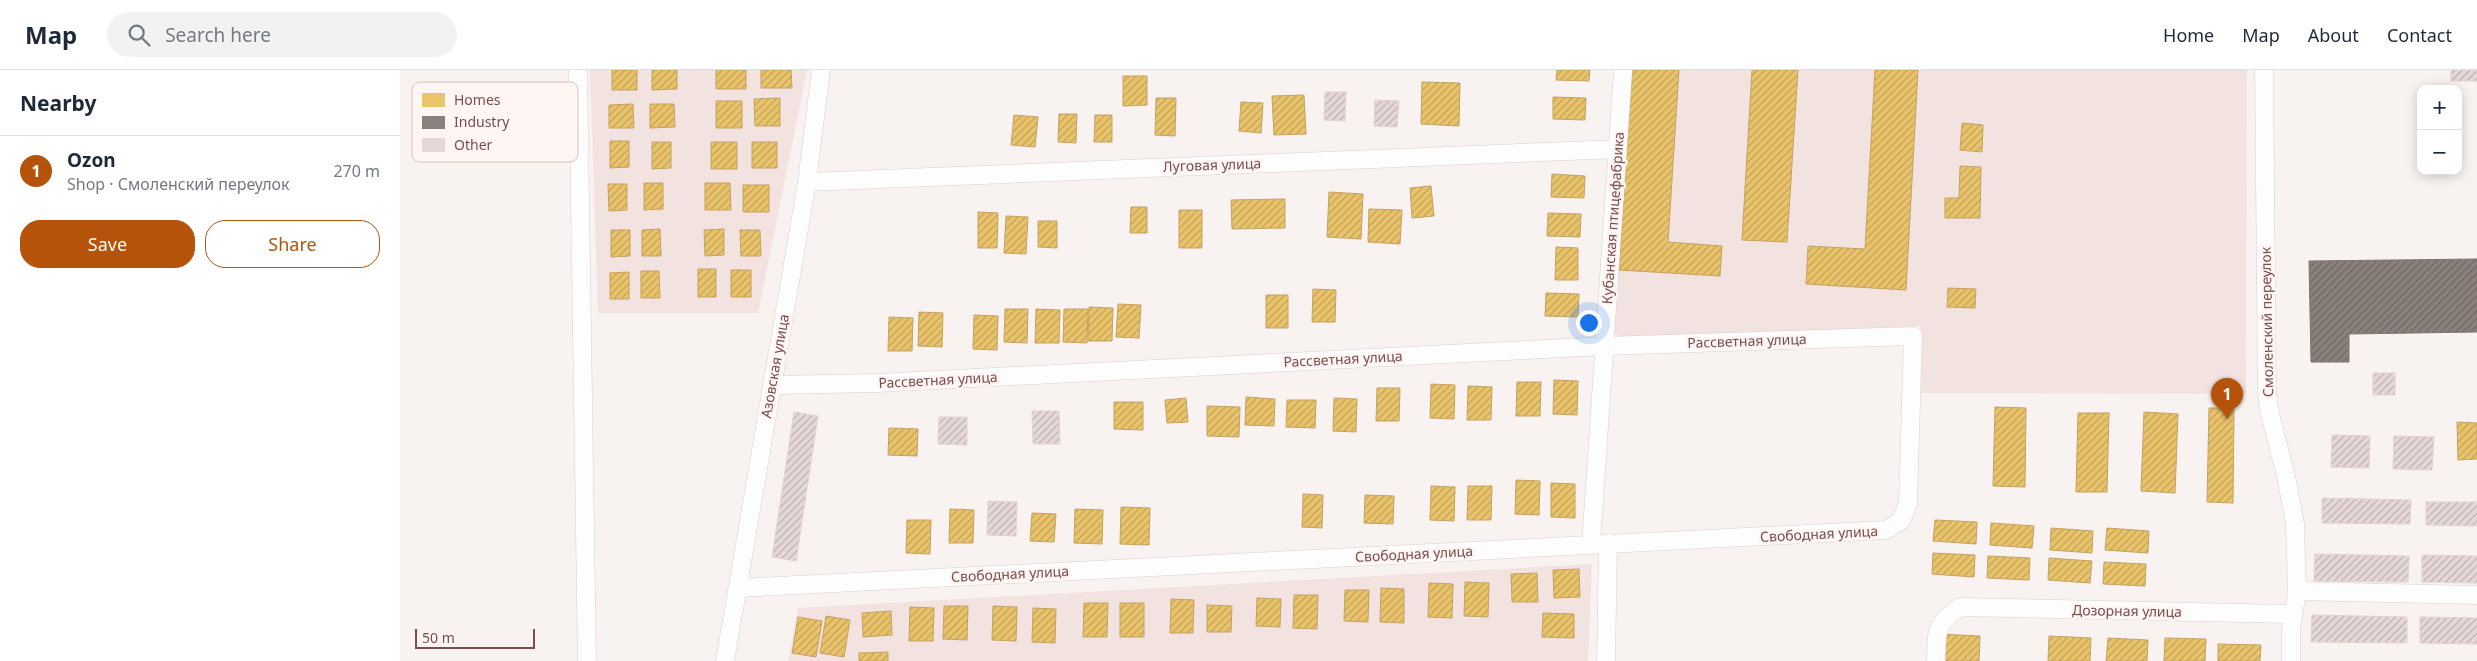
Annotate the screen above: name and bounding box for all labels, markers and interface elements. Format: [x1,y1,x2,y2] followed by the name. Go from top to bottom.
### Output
[107,12,457,57] search box
[25,18,77,51] text: Map
[125,21,153,49] icon: search
[165,22,271,48] text: Search here
[2163,23,2214,47] text: Home
[2242,23,2280,47] text: Map
[2308,23,2359,47] text: About
[2387,23,2452,47] text: Contact
[412,82,578,162] legend
[2417,85,2462,175] map controls
[2417,85,2462,130] button: +
[20,89,96,117] text: Nearby
[454,90,501,109] text: Homes
[454,112,510,131] text: Industry
[2417,130,2462,175] button: −
[1597,131,1628,305] street label: Кубанская птицефабрика
[454,135,493,154] text: Other
[67,147,116,173] text: Ozon
[1163,153,1261,176] street label: Луговая улица
[31,160,41,182] text: 1
[333,160,380,182] text: 270 m
[67,173,290,195] text: Shop · Смоленский переулок
[20,220,195,268] button: Save
[205,220,380,268] button: Share
[2256,246,2277,397] street label: Смоленский переулок
[1576,310,1602,336] your location
[756,312,793,419] street label: Азовская улица
[1687,329,1807,352] street label: Рассветная улица
[1283,346,1403,371] street label: Рассветная улица
[878,367,998,392] street label: Рассветная улица
[2211,378,2243,419] pin: 1
[1760,521,1878,546] street label: Свободная улица
[1355,541,1473,566] street label: Свободная улица
[951,561,1069,586] street label: Свободная улица
[2072,600,2182,621] street label: Дозорная улица
[415,626,535,649] scale bar
[422,628,455,647] text: 50 m

